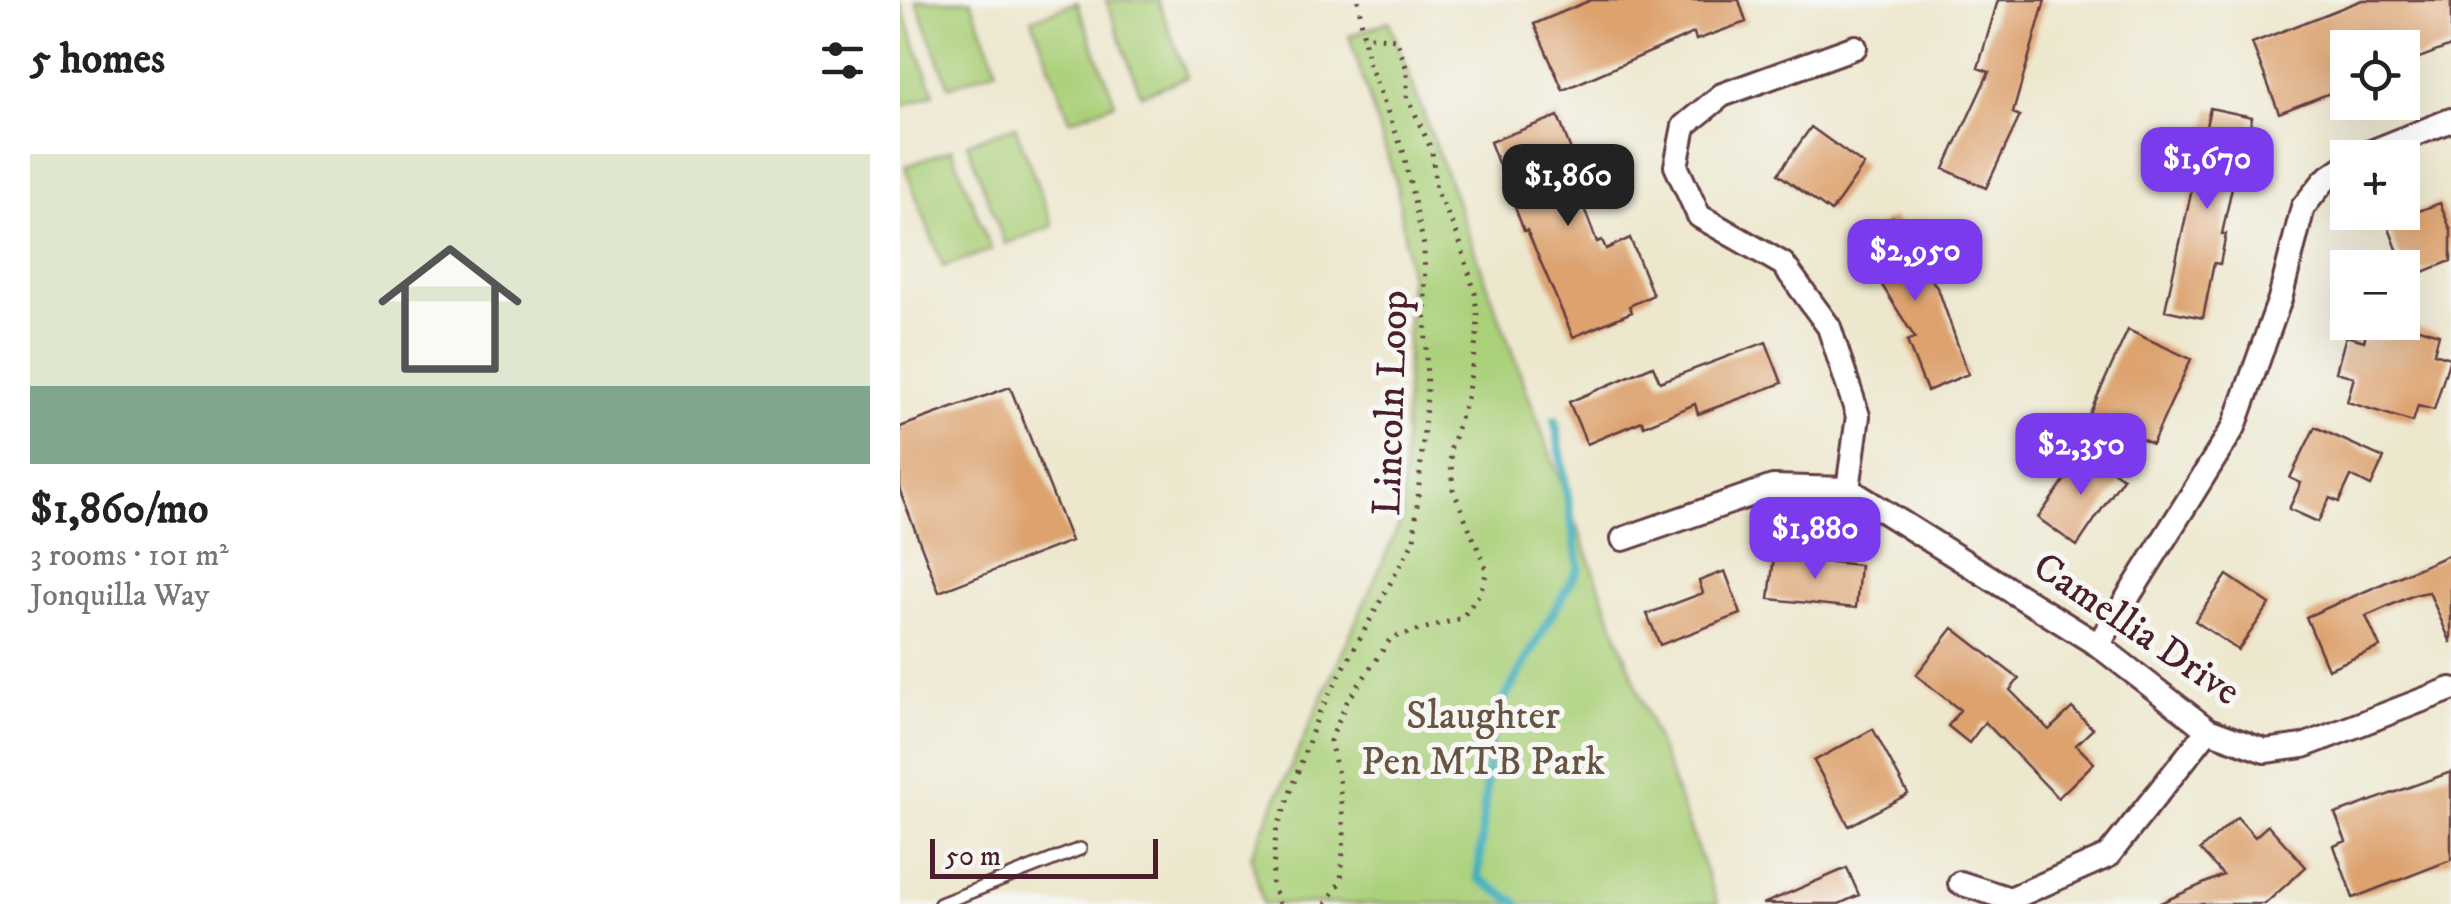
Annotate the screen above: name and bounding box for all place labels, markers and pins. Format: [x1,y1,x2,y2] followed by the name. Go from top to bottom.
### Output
[2126,127,2288,212] pin: $1,670
[1487,144,1649,229] pin: $1,860
[1834,219,1996,304] pin: $2,950
[2000,413,2162,498] pin: $2,350
[1734,497,1896,582] pin: $1,880

